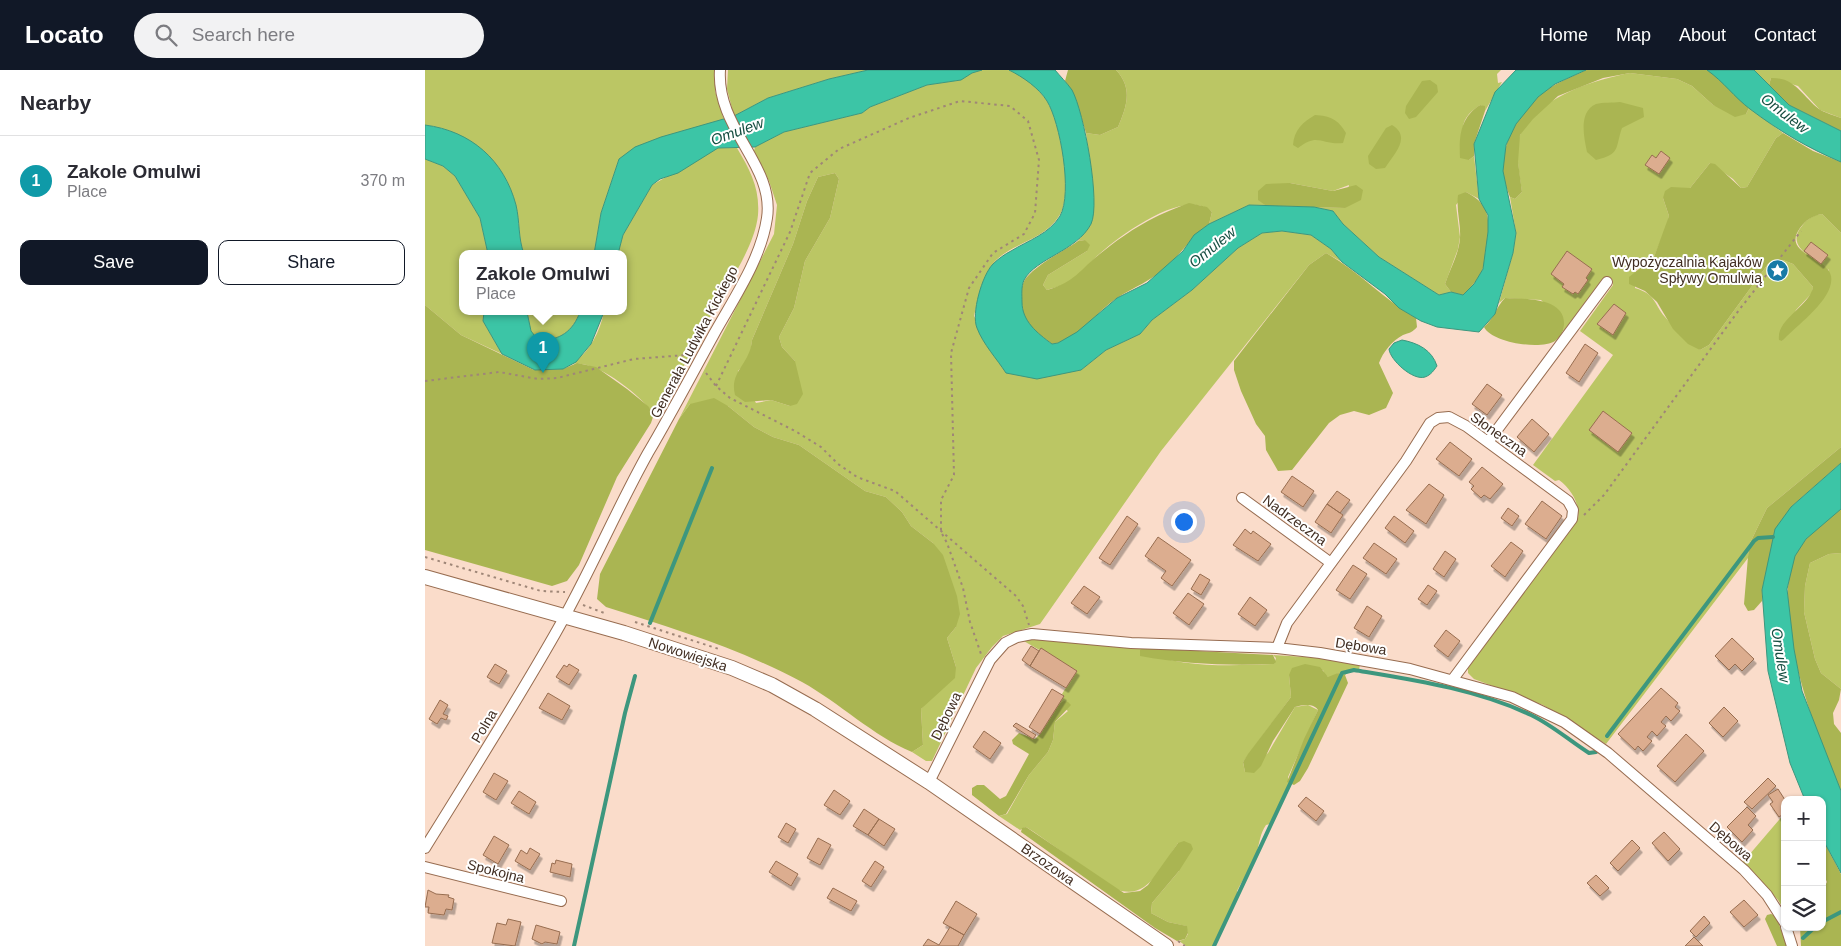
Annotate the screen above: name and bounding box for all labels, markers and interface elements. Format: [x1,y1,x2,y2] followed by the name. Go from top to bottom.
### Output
[134,13,484,58] search box
[25,21,104,48] text: Locato
[152,21,180,49] icon: search
[192,24,295,45] text: Search here
[1540,25,1588,45] text: Home
[1616,25,1651,45] text: Map
[1679,25,1726,45] text: About
[1754,25,1816,45] text: Contact
[1758,90,1813,137] water label: Omulew
[20,91,91,114] text: Nearby
[708,113,767,148] water label: Omulew
[67,161,201,182] text: Zakole Omulwi
[32,172,40,189] text: 1
[361,172,405,189] text: 370 m
[67,183,107,200] text: Place
[1185,222,1240,271] water label: Omulew
[20,240,208,285] button: Save
[218,240,405,285] button: Share
[459,250,627,315] popup
[1612,254,1763,286] place label: Wypożyczalnia Kajaków Spływy Omulwią
[1766,258,1790,282] place icon: Wypożyczalnia Kajaków Spływy Omulwią
[476,263,610,284] text: Zakole Omulwi
[647,263,741,421] street label: Generała Ludwika Kickiego
[476,285,516,302] text: Place
[527,332,559,373] pin: 1
[1468,409,1531,459] street label: Słoneczna
[1260,492,1330,549] street label: Nadrzeczna
[1171,509,1197,535] your location
[1768,627,1794,685] water label: Omulew
[647,634,730,674] street label: Nowowiejska
[1334,634,1388,658] street label: Dębowa
[928,689,965,743] street label: Dębowa
[468,706,500,745] street label: Polna
[1781,796,1826,931] map controls
[1781,796,1826,841] button: +
[1706,818,1756,864] street label: Dębowa
[1018,840,1078,888] street label: Brzozowa
[1781,841,1826,886] button: −
[466,856,526,886] street label: Spokojna
[1781,886,1826,931] button: layers

